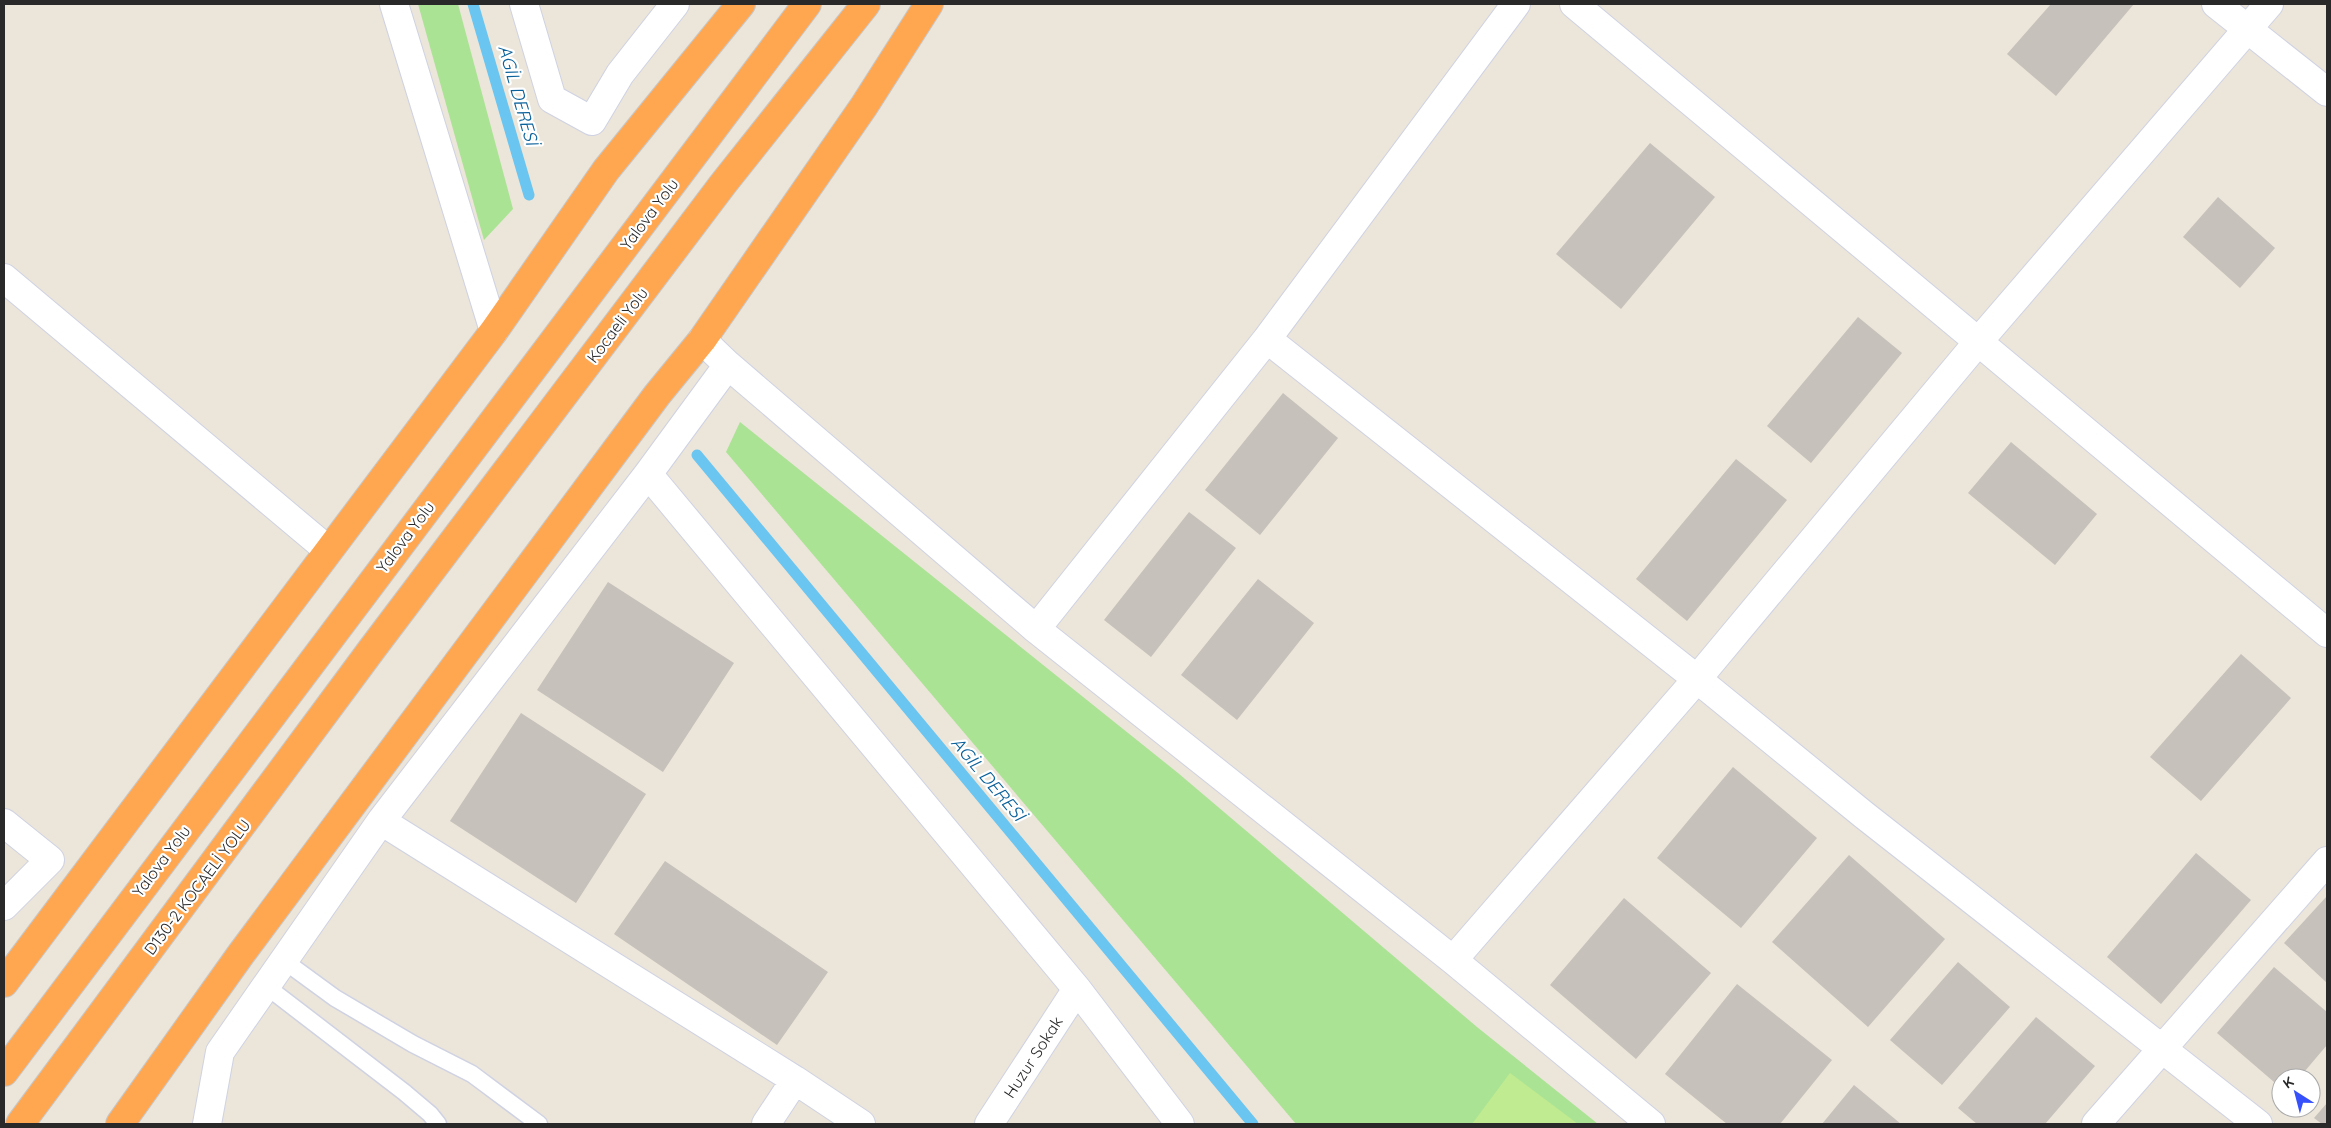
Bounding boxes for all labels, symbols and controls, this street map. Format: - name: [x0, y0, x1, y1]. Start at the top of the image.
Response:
- water label: AGİL DERESİ: [493, 42, 544, 150]
- street label: Yalova Yolu: [616, 174, 682, 254]
- street label: Kocaeli̇ Yolu: [582, 283, 652, 367]
- street label: Yalova Yolu: [372, 497, 438, 577]
- water label: AGİL DERESİ: [946, 732, 1032, 827]
- street label: D130-2 KOCAELİ YOLU: [140, 815, 254, 959]
- street label: Yalova Yolu: [128, 821, 194, 901]
- street label: Huzur Sokak: [999, 1012, 1067, 1102]
- north arrow: [2271, 1068, 2321, 1118]
- text: K: [2279, 1073, 2297, 1092]

